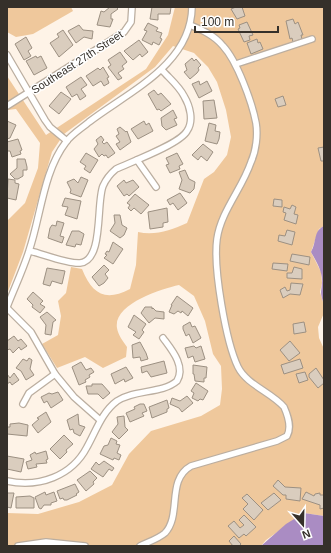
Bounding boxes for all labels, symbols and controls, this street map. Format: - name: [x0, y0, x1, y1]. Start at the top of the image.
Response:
- scale bar: [195, 8, 278, 34]
- text: 100 m: [201, 15, 234, 29]
- street label: Southeast 27th Street: [29, 28, 125, 96]
- north arrow: [283, 505, 323, 545]
- text: N: [301, 527, 312, 541]

